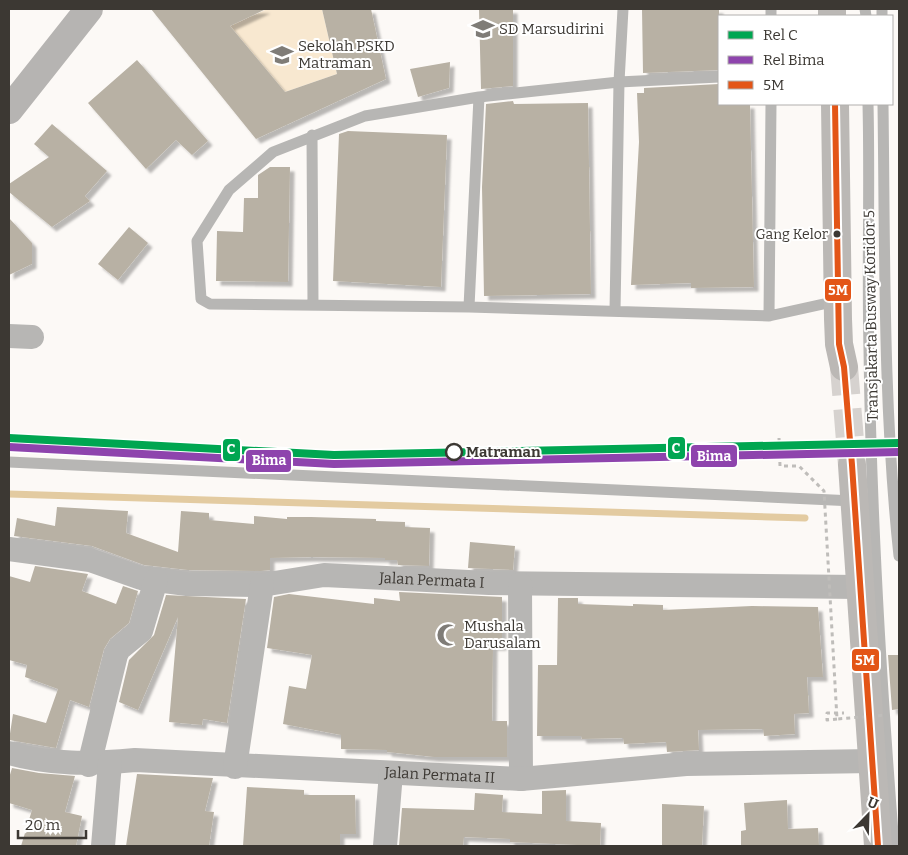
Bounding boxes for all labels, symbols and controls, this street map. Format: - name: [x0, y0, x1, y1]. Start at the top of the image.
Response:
- legend: [718, 15, 893, 105]
- school or university icon: SD Marsudirini: [470, 16, 496, 42]
- place label: SD Marsudirini: [499, 20, 605, 38]
- text: Rel C: [763, 26, 798, 44]
- place label: Sekolah PSKD Matraman: [298, 37, 395, 72]
- school or university icon: Sekolah PSKD Matraman: [269, 42, 295, 68]
- text: Rel Bima: [763, 51, 824, 69]
- text: 5M: [763, 76, 784, 94]
- street label: Transjakarta Busway Koridor 5: [860, 210, 882, 422]
- place label: Gang Kelor: [755, 226, 828, 243]
- marker: Gang Kelor: [832, 229, 842, 239]
- line badge: 5M: [824, 278, 852, 302]
- text: 5M: [828, 282, 848, 299]
- line badge: C: [667, 436, 686, 460]
- line badge: C: [222, 438, 241, 462]
- text: C: [672, 440, 681, 457]
- text: C: [227, 441, 236, 458]
- marker: Matraman: [445, 443, 463, 461]
- place label: Matraman: [466, 443, 541, 461]
- line badge: Bima: [690, 444, 738, 468]
- text: Bima: [697, 448, 731, 465]
- line badge: Bima: [245, 449, 292, 473]
- text: Bima: [252, 452, 286, 469]
- street label: Jalan Permata I: [378, 569, 485, 592]
- place label: Mushala Darusalam: [464, 617, 541, 652]
- mosque icon: Mushala Darusalam: [435, 622, 461, 648]
- line badge: 5M: [851, 648, 880, 672]
- text: 5M: [855, 652, 875, 669]
- street label: Jalan Permata II: [383, 763, 495, 787]
- north arrow: [843, 790, 893, 840]
- text: U: [865, 794, 882, 814]
- scale bar: [18, 808, 85, 840]
- text: 20 m: [25, 816, 61, 834]

